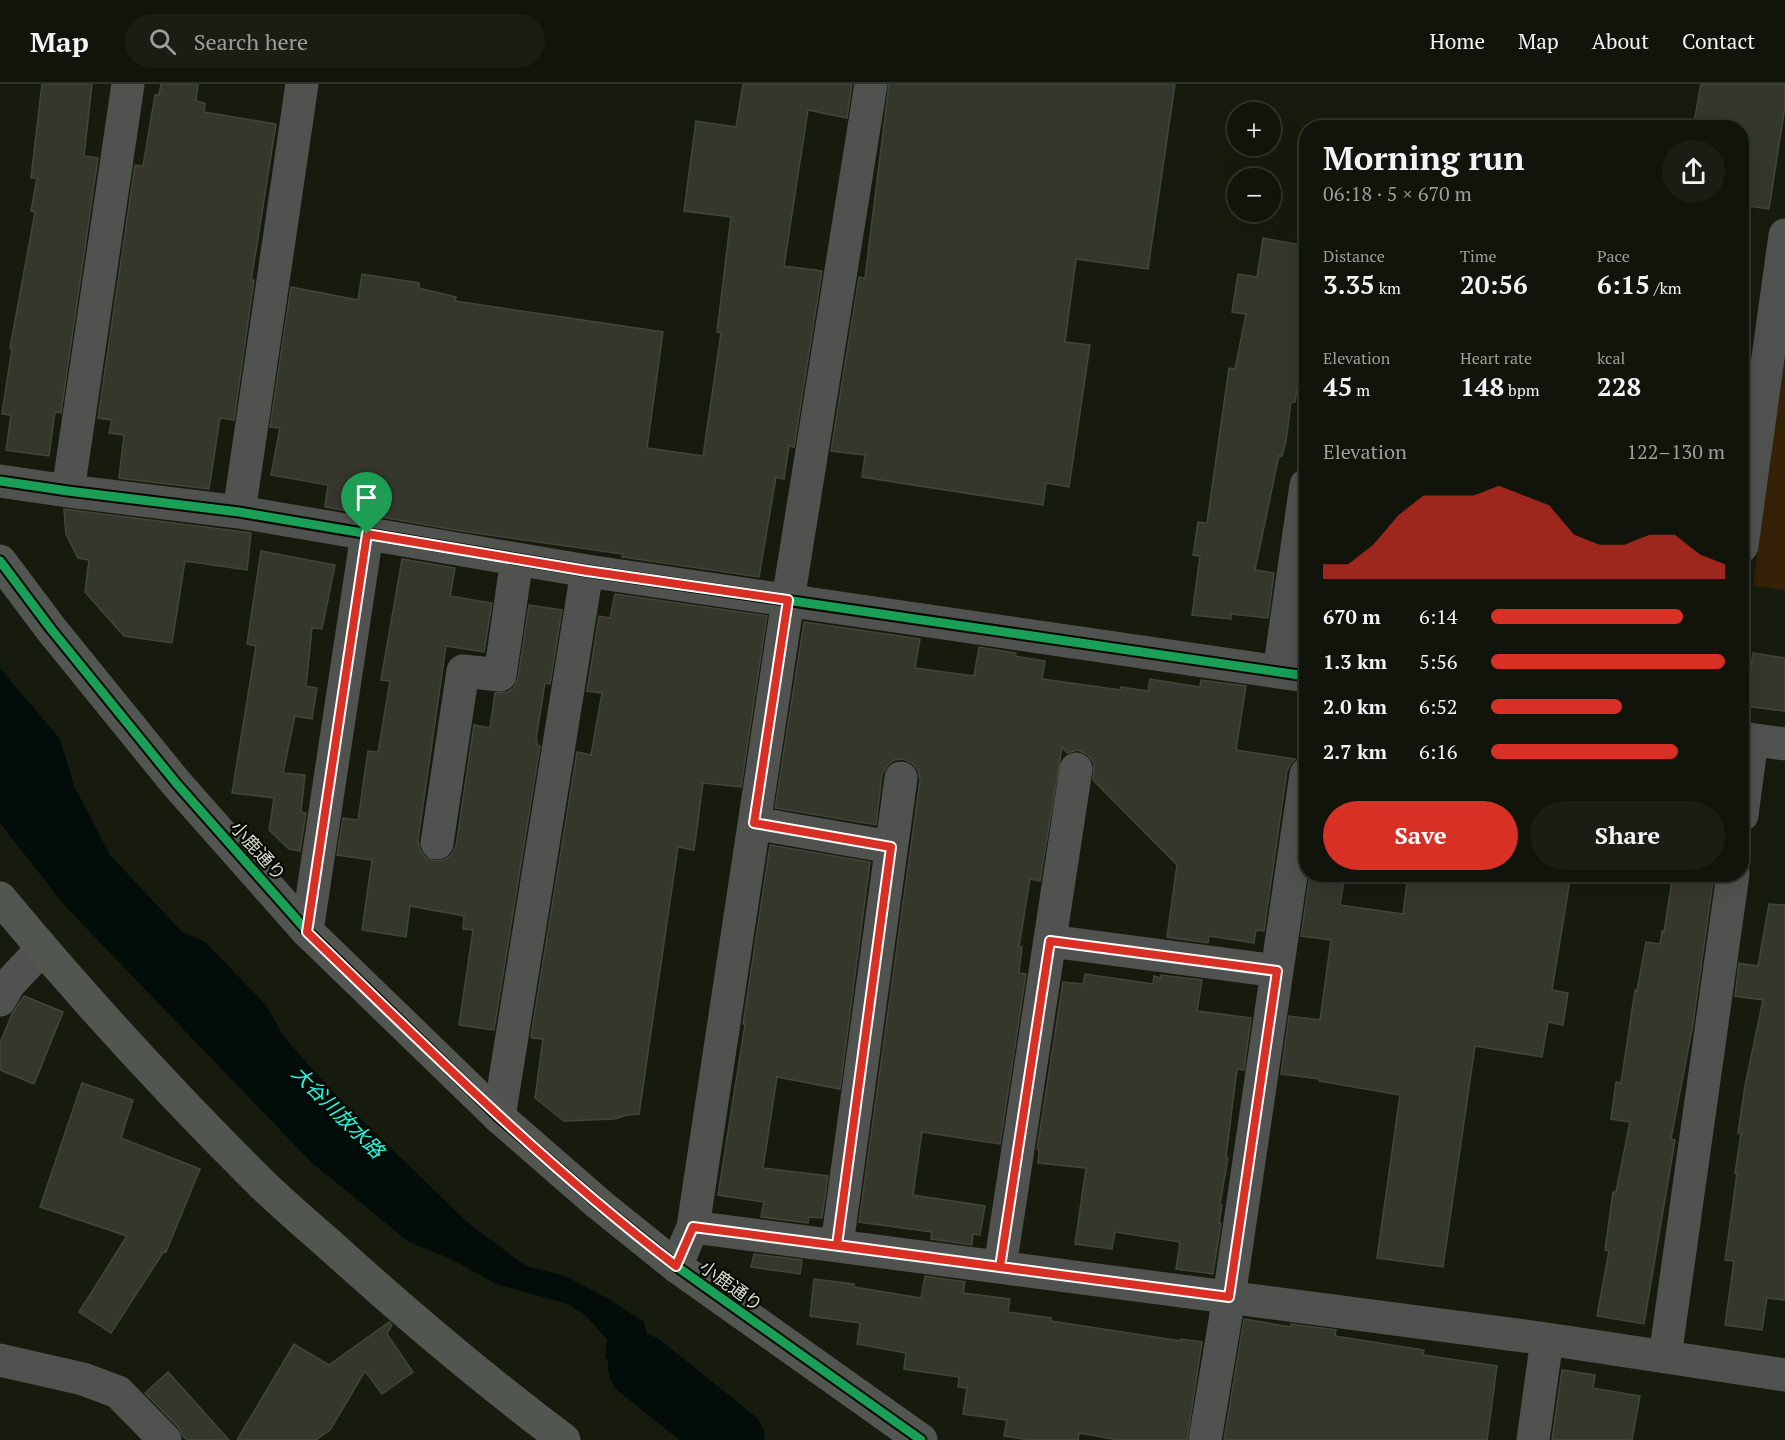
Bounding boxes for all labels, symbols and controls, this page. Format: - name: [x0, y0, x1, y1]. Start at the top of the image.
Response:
- search box: [125, 14, 545, 68]
- text: Map: [30, 23, 89, 60]
- icon: search: [146, 25, 179, 58]
- text: Search here: [194, 27, 308, 56]
- text: Home: [1429, 27, 1485, 55]
- text: Map: [1518, 27, 1559, 55]
- text: About: [1592, 27, 1649, 55]
- text: Contact: [1682, 27, 1755, 55]
- map controls: [1227, 102, 1281, 222]
- button: +: [1227, 102, 1281, 156]
- text: Morning run: [1323, 136, 1525, 179]
- button: share: [1662, 140, 1725, 203]
- button: −: [1227, 168, 1281, 222]
- text: 06:18 · 5 × 670 m: [1323, 180, 1472, 207]
- text: Distance: [1323, 245, 1385, 267]
- text: Time: [1460, 245, 1497, 267]
- text: Pace: [1597, 245, 1630, 267]
- text: 3.35: [1323, 267, 1375, 301]
- text: 20:56: [1460, 267, 1528, 301]
- text: 6:15: [1597, 267, 1650, 301]
- text: km: [1375, 277, 1401, 299]
- text: /km: [1650, 277, 1681, 299]
- text: Elevation: [1323, 347, 1390, 369]
- text: Heart rate: [1460, 347, 1532, 369]
- text: kcal: [1597, 347, 1625, 369]
- text: 45: [1323, 369, 1352, 403]
- text: 148: [1460, 369, 1504, 403]
- text: 228: [1597, 369, 1641, 403]
- text: m: [1352, 379, 1370, 401]
- text: bpm: [1504, 379, 1540, 401]
- text: Elevation: [1323, 438, 1407, 465]
- text: 122–130 m: [1626, 438, 1725, 465]
- pin: [341, 472, 392, 534]
- icon: arrive: [350, 481, 383, 514]
- text: 670 m: [1323, 603, 1381, 630]
- text: 6:14: [1419, 603, 1458, 630]
- text: 1.3 km: [1323, 648, 1387, 675]
- text: 5:56: [1419, 648, 1458, 675]
- text: 2.0 km: [1323, 693, 1387, 720]
- text: 6:52: [1419, 693, 1458, 720]
- text: 2.7 km: [1323, 738, 1387, 765]
- text: 6:16: [1419, 738, 1458, 765]
- button: Save: [1323, 801, 1518, 870]
- button: Share: [1530, 801, 1725, 870]
- street label: 小鹿通り: [226, 816, 292, 885]
- water label: 大谷川放水路: [286, 1060, 392, 1165]
- street label: 小鹿通り: [695, 1254, 768, 1316]

